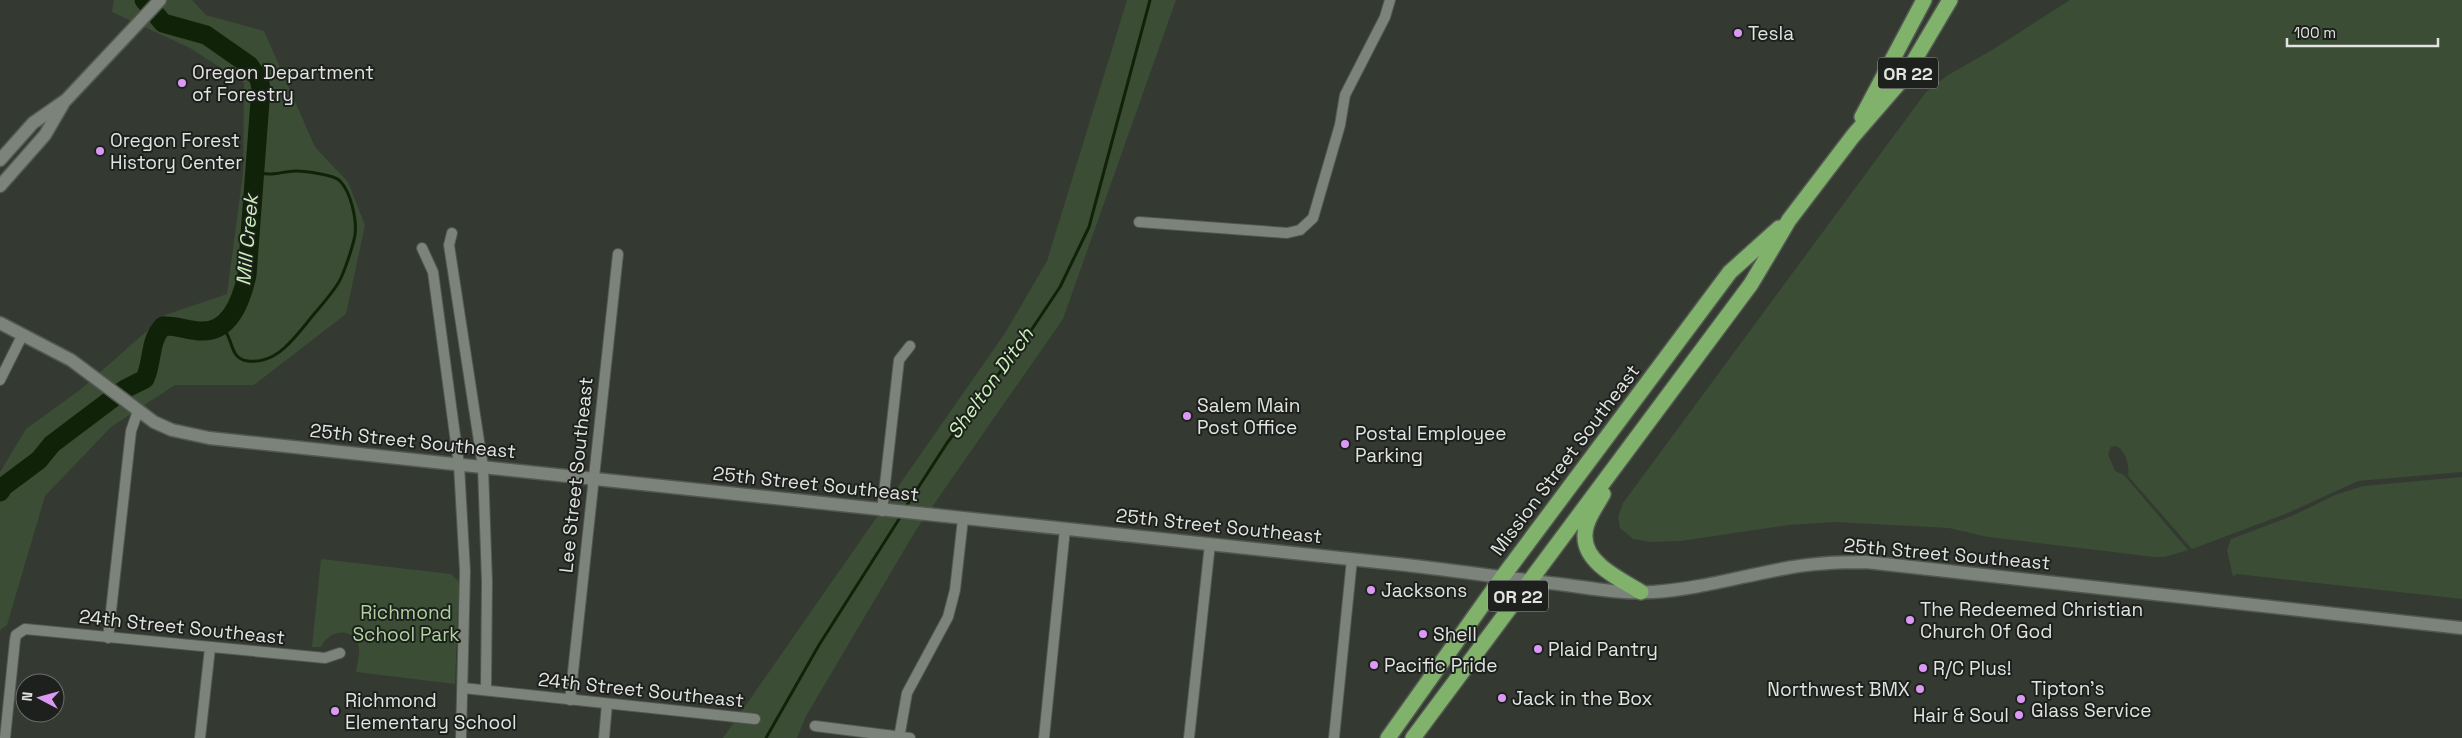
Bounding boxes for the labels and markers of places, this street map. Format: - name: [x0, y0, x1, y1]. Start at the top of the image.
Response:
- place label: Tesla: [1748, 21, 1794, 46]
- marker: Tesla: [1732, 27, 1744, 39]
- place label: Oregon Department of Forestry: [192, 60, 374, 107]
- marker: Oregon Department of Forestry: [176, 77, 188, 89]
- place label: Oregon Forest History Center: [110, 128, 242, 175]
- marker: Oregon Forest History Center: [94, 145, 106, 157]
- place label: Salem Main Post Office: [1197, 393, 1300, 440]
- marker: Salem Main Post Office: [1181, 410, 1193, 422]
- place label: Postal Employee Parking: [1355, 421, 1507, 468]
- marker: Postal Employee Parking: [1339, 438, 1351, 450]
- place label: Jacksons: [1381, 578, 1467, 603]
- marker: Jacksons: [1365, 584, 1377, 596]
- place label: The Redeemed Christian Church Of God: [1920, 597, 2143, 644]
- marker: The Redeemed Christian Church Of God: [1904, 614, 1916, 626]
- place label: Shell: [1433, 622, 1477, 647]
- marker: Shell: [1417, 628, 1429, 640]
- place label: Plaid Pantry: [1548, 637, 1658, 662]
- marker: Plaid Pantry: [1532, 643, 1544, 655]
- place label: Pacific Pride: [1384, 653, 1497, 678]
- place label: R/C Plus!: [1933, 656, 2012, 681]
- marker: Pacific Pride: [1368, 659, 1380, 671]
- marker: R/C Plus!: [1917, 662, 1929, 674]
- place label: Tipton's Glass Service: [2031, 676, 2152, 723]
- place label: Northwest BMX: [1767, 677, 1910, 702]
- marker: Northwest BMX: [1914, 683, 1926, 695]
- place label: Jack in the Box: [1512, 686, 1653, 711]
- place label: Richmond Elementary School: [345, 688, 517, 735]
- marker: Jack in the Box: [1496, 692, 1508, 704]
- marker: Tipton's Glass Service: [2015, 693, 2027, 705]
- place label: Hair & Soul: [1913, 703, 2009, 728]
- marker: Richmond Elementary School: [329, 705, 341, 717]
- marker: Hair & Soul: [2013, 709, 2025, 721]

